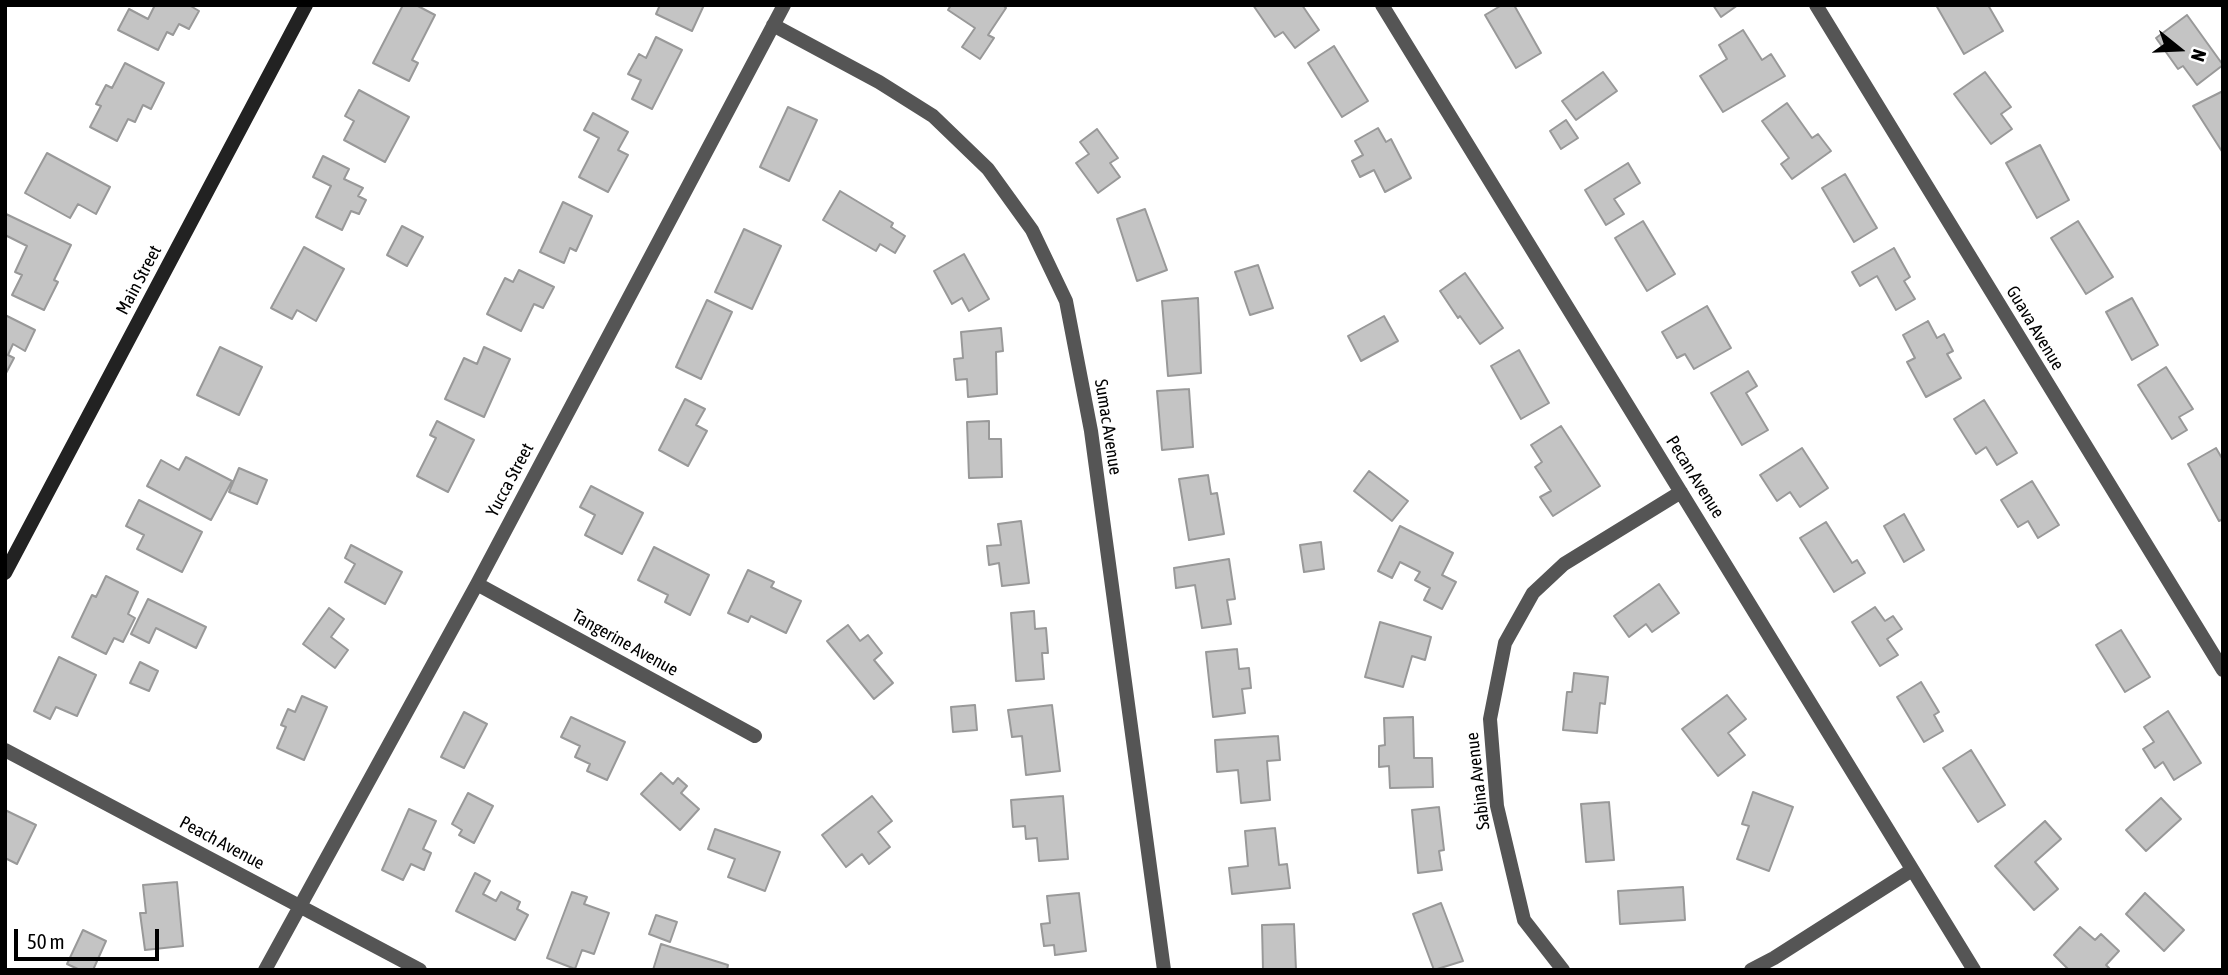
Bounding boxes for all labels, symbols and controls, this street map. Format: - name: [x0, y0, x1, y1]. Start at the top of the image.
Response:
- north arrow: [2144, 14, 2214, 84]
- text: N: [2187, 47, 2211, 64]
- street label: Main Street: [112, 242, 166, 318]
- street label: Guava Avenue: [2001, 282, 2069, 374]
- street label: Sumac Avenue: [1090, 378, 1126, 476]
- street label: Pecan Avenue: [1661, 432, 1729, 522]
- street label: Yucca Street: [482, 439, 538, 521]
- street label: Tangerine Avenue: [568, 605, 682, 681]
- street label: Sabina Avenue: [1461, 731, 1495, 831]
- street label: Peach Avenue: [176, 812, 268, 874]
- scale bar: [18, 916, 163, 960]
- text: 50 m: [27, 929, 65, 953]

